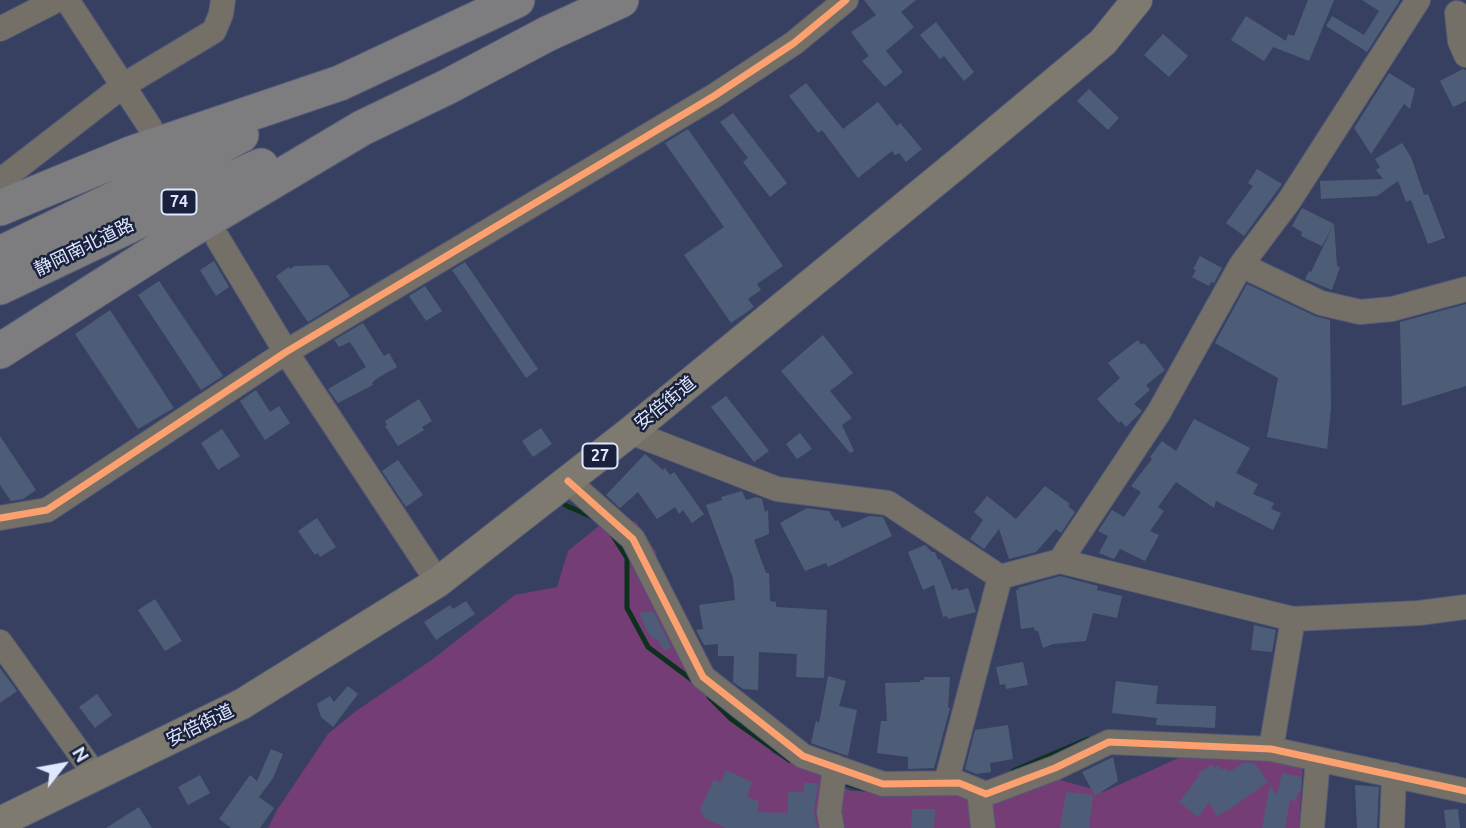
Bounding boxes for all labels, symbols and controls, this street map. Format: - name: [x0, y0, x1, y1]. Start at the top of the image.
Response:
- road number: 74: [162, 190, 196, 214]
- street label: 静岡南北道路: [31, 214, 137, 280]
- street label: 安倍街道: [630, 372, 700, 434]
- road number: 27: [582, 444, 618, 468]
- street label: 安倍街道: [163, 700, 237, 750]
- north arrow: [28, 730, 98, 800]
- text: N: [68, 742, 94, 766]

